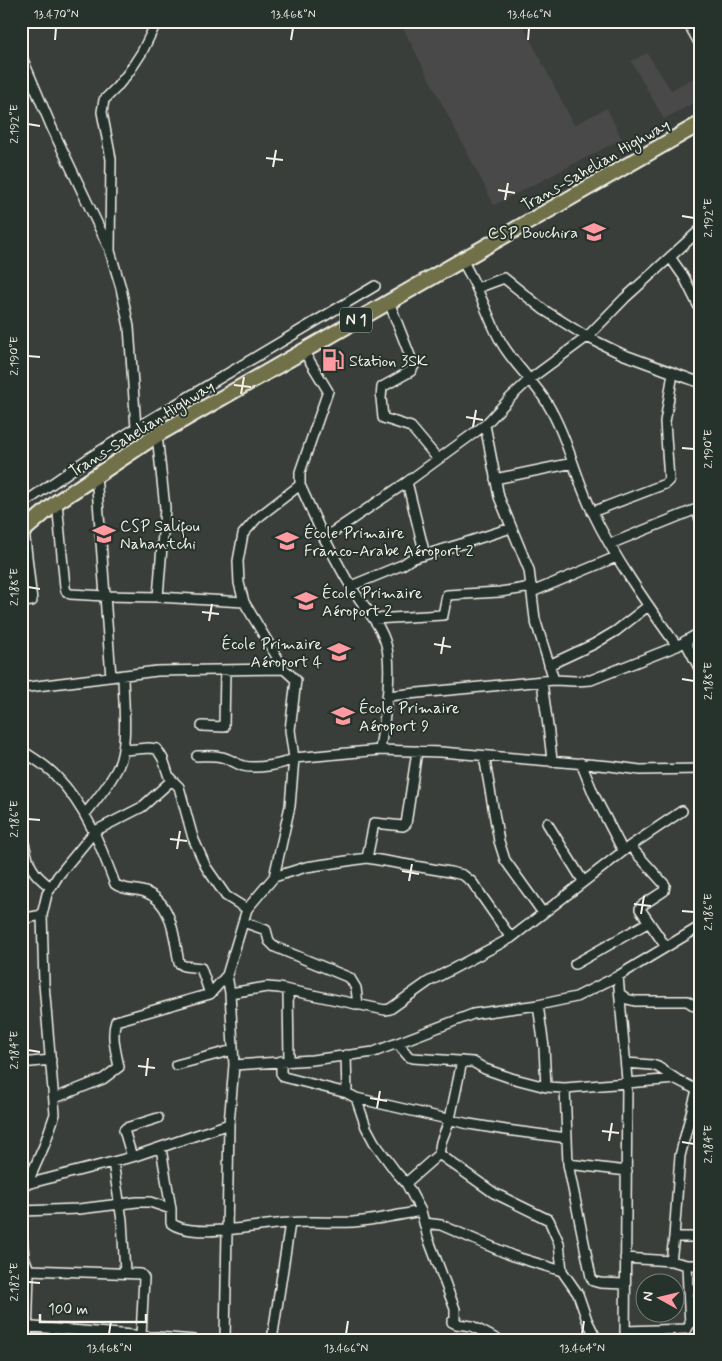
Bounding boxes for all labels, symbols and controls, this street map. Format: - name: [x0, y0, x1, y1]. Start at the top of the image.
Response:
- text: 13.470°N: [33, 7, 79, 23]
- text: 13.468°N: [270, 7, 316, 23]
- text: 13.466°N: [507, 7, 551, 23]
- text: 2.192°E: [7, 104, 23, 144]
- street label: Trans-Sahelian Highway: [518, 114, 674, 217]
- text: 2.192°E: [701, 198, 717, 238]
- school or university icon: CSP Bouchira: [581, 219, 607, 245]
- place label: CSP Bouchira: [488, 223, 578, 244]
- road number: N 1: [340, 308, 372, 332]
- text: 2.190°E: [7, 336, 23, 376]
- fuel station icon: Station 3SK: [320, 347, 346, 373]
- place label: Station 3SK: [349, 351, 428, 372]
- street label: Trans-Sahelian Highway: [65, 376, 219, 484]
- text: 2.190°E: [701, 429, 717, 469]
- place label: CSP Salifou Nahantchi: [120, 516, 200, 555]
- school or university icon: CSP Salifou Nahantchi: [91, 521, 117, 547]
- place label: École Primaire Franco-Arabe Aéroport 2: [304, 523, 474, 562]
- school or university icon: École Primaire Franco-Arabe Aéroport 2: [274, 528, 300, 554]
- text: 2.188°E: [7, 568, 23, 606]
- place label: École Primaire Aéroport 2: [322, 583, 423, 622]
- school or university icon: École Primaire Aéroport 2: [293, 588, 319, 614]
- place label: École Primaire Aéroport 4: [221, 634, 322, 673]
- school or university icon: École Primaire Aéroport 4: [326, 639, 352, 665]
- text: 2.188°E: [701, 662, 717, 700]
- place label: École Primaire Aéroport 9: [359, 698, 460, 737]
- school or university icon: École Primaire Aéroport 9: [330, 703, 356, 729]
- text: 2.186°E: [7, 800, 23, 838]
- text: 2.186°E: [701, 893, 717, 931]
- text: 2.184°E: [7, 1031, 23, 1069]
- text: 2.184°E: [701, 1125, 717, 1163]
- text: 2.182°E: [7, 1263, 23, 1301]
- north arrow: [634, 1274, 684, 1324]
- text: N: [639, 1290, 658, 1302]
- scale bar: [40, 1291, 146, 1323]
- text: 100 m: [48, 1300, 88, 1320]
- text: 13.468°N: [86, 1341, 132, 1357]
- text: 13.466°N: [324, 1341, 368, 1357]
- text: 13.464°N: [559, 1341, 605, 1357]

